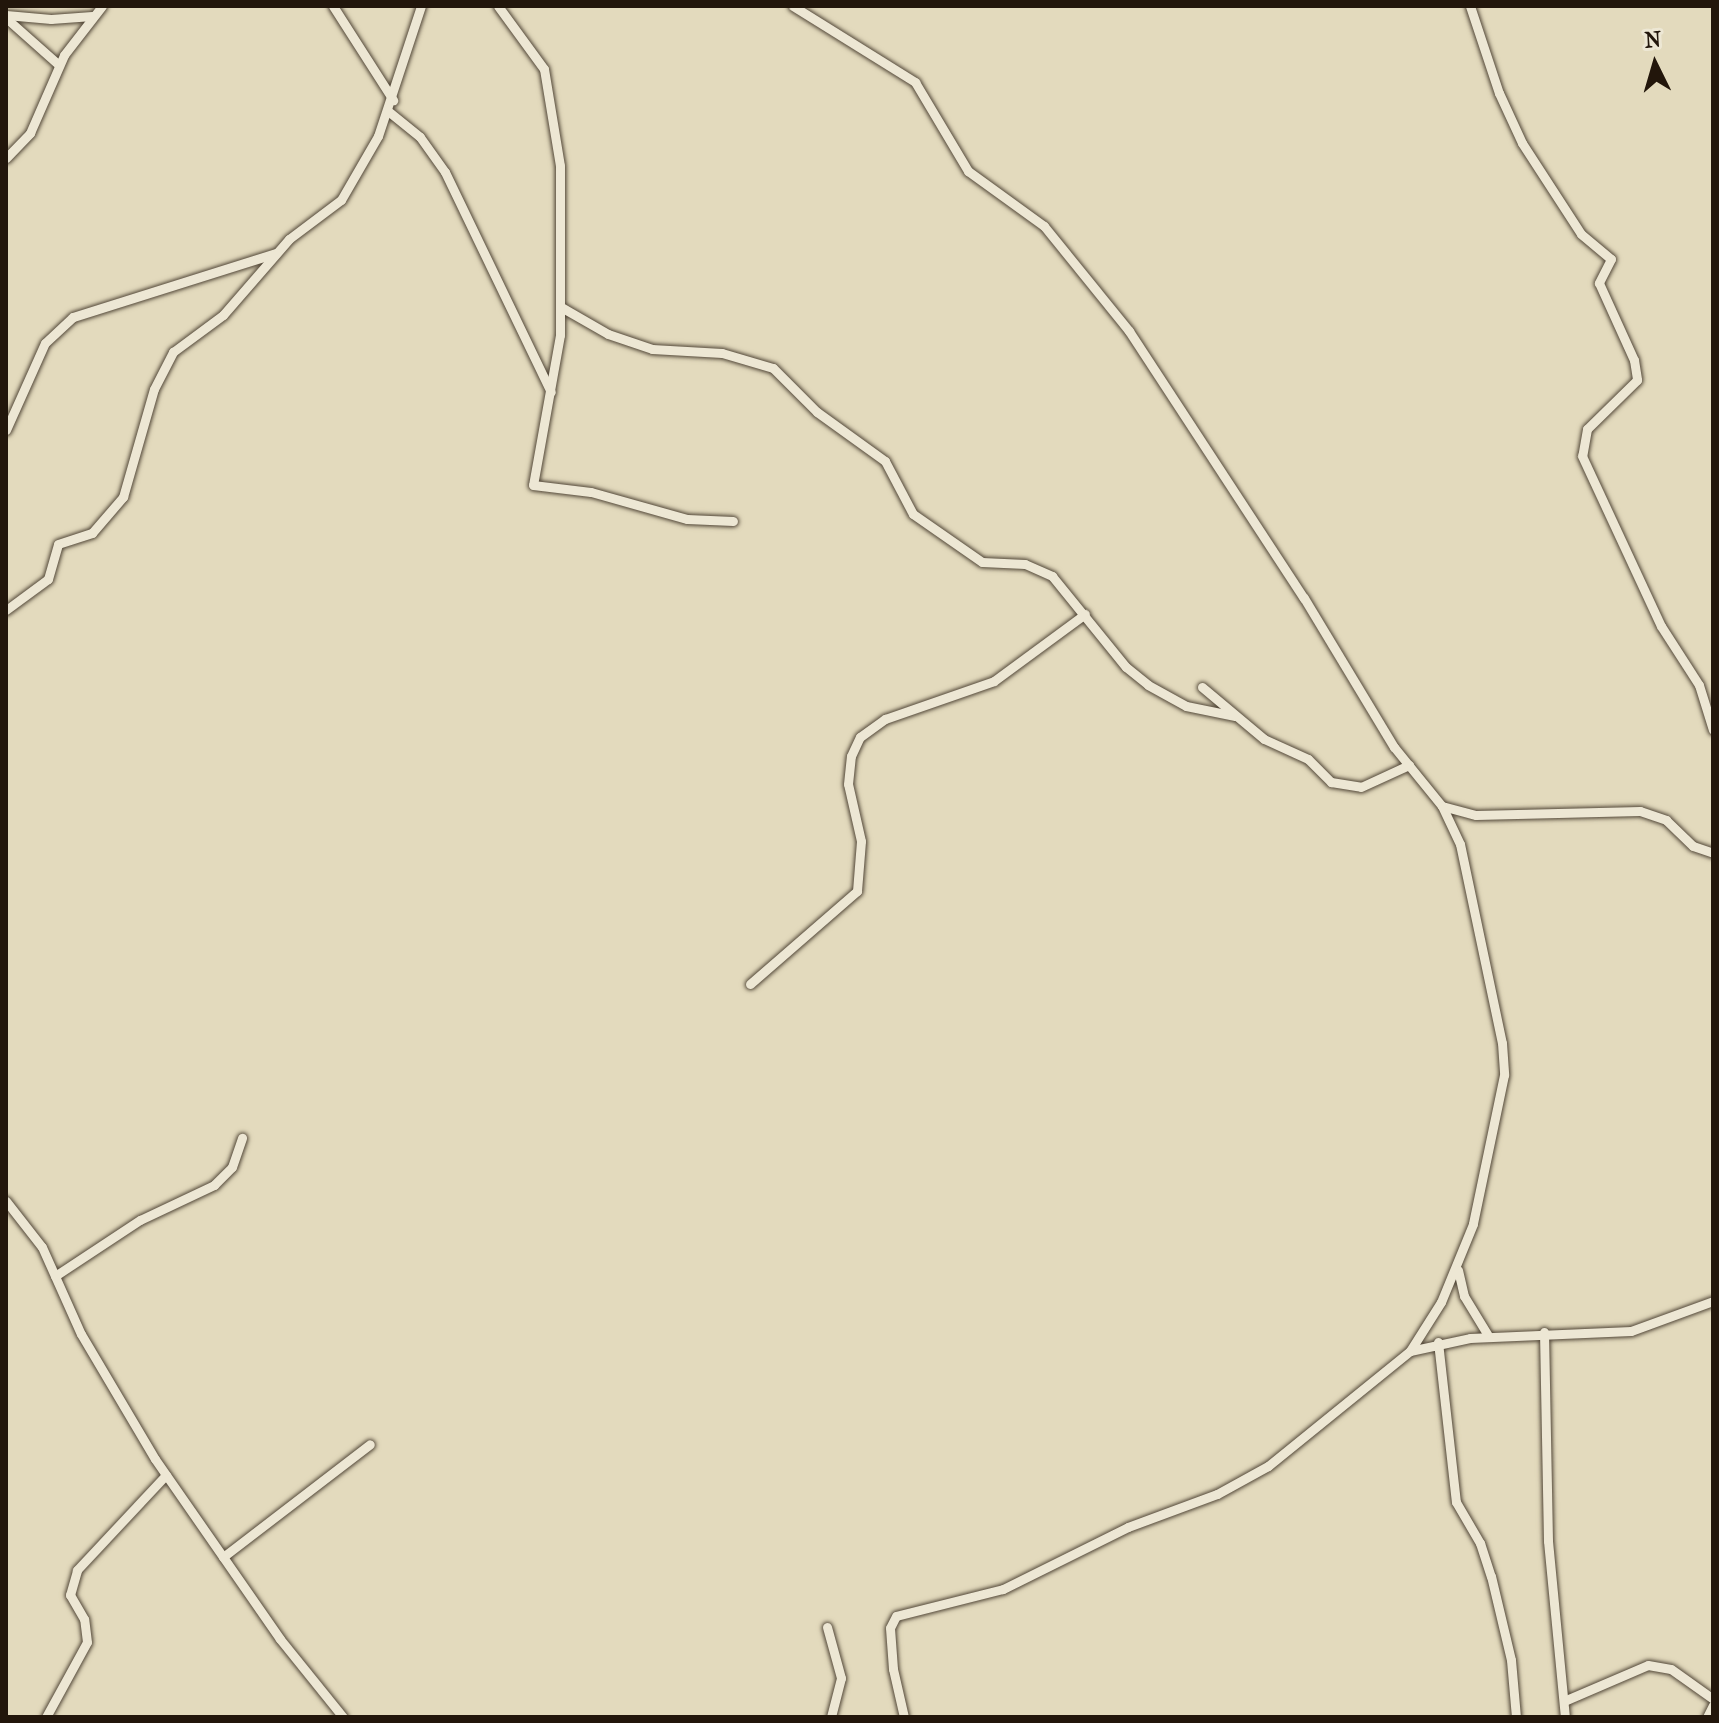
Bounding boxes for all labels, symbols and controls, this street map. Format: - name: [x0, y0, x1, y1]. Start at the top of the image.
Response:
- north arrow: [1615, 24, 1695, 104]
- text: N: [1643, 26, 1662, 54]

